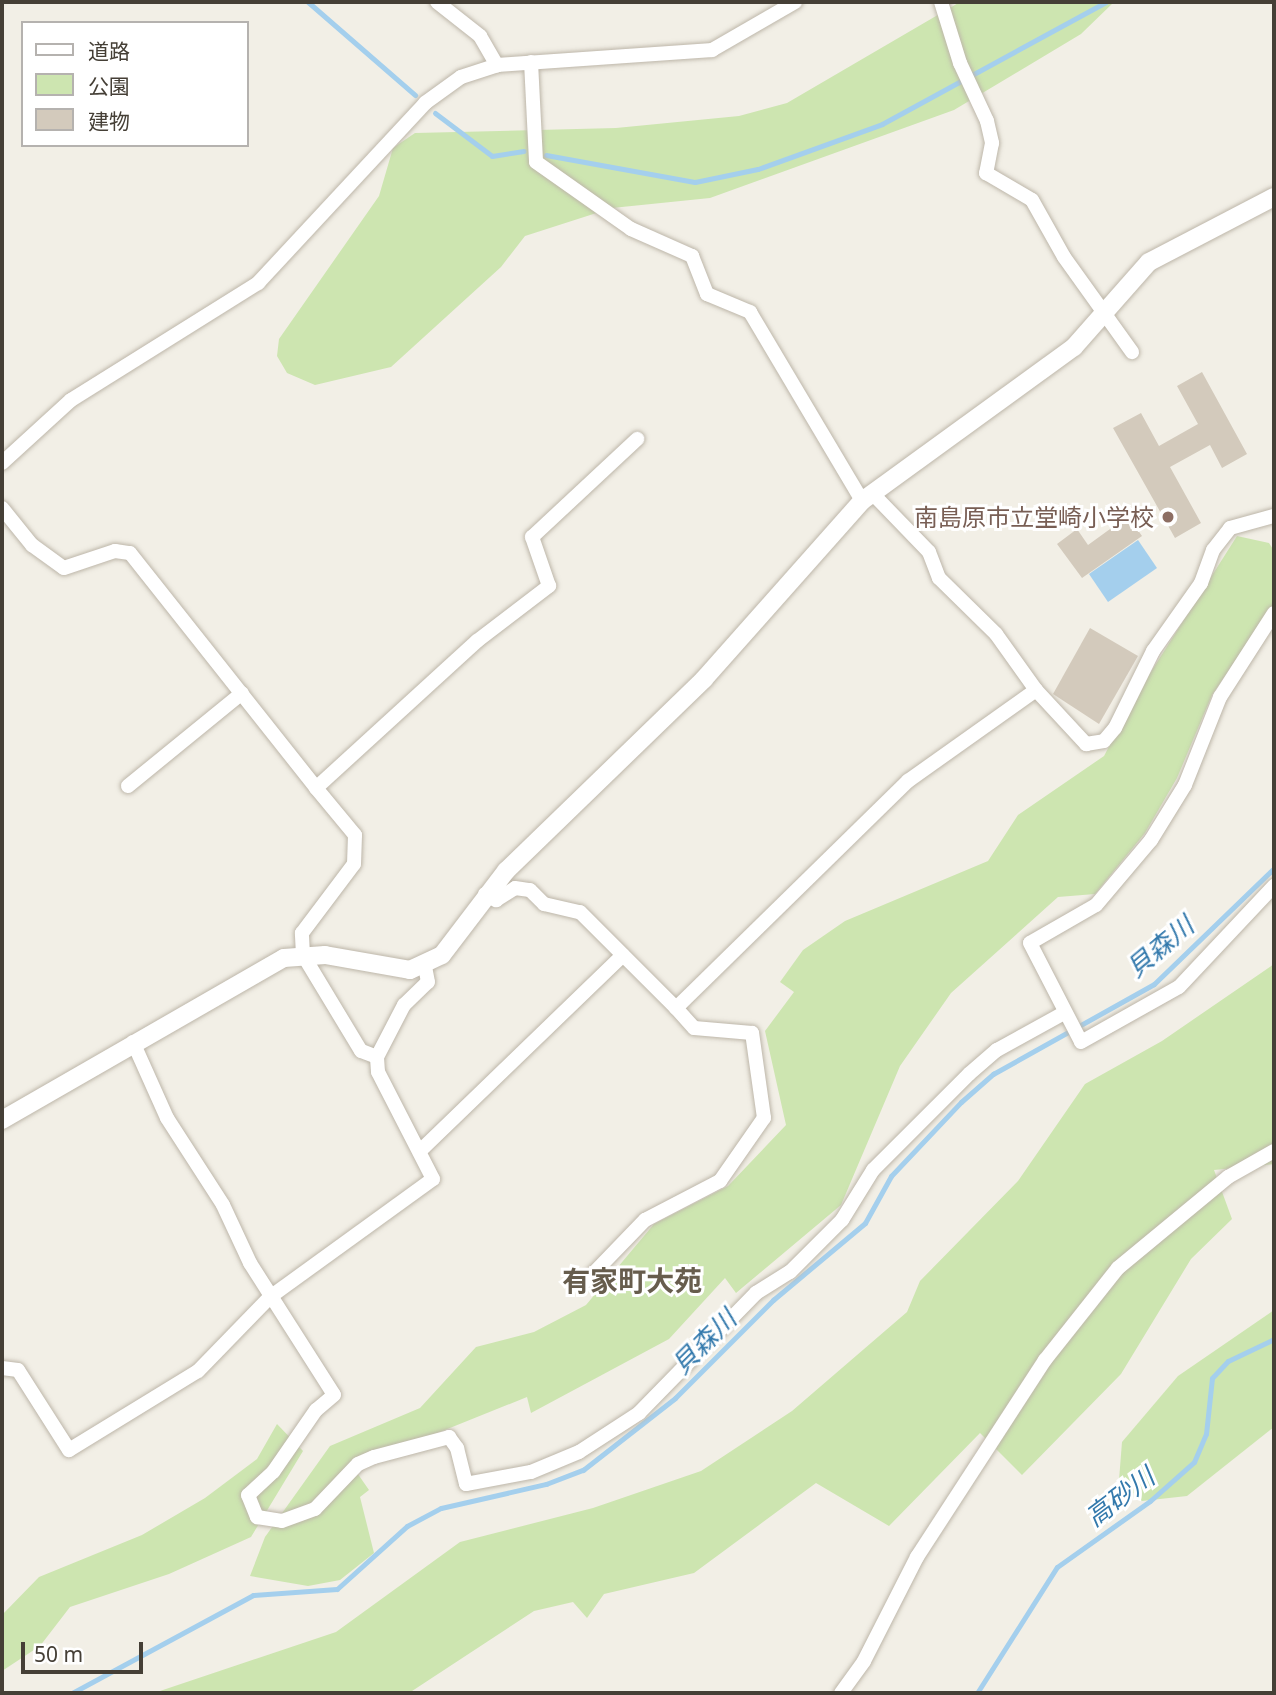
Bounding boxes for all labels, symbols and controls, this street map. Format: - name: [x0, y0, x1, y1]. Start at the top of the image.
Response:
- legend: [21, 21, 248, 147]
- text: 道路: [88, 37, 130, 65]
- text: 公園: [88, 72, 130, 100]
- text: 建物: [88, 107, 130, 135]
- place label: 南島原市立堂崎小学校: [914, 503, 1154, 531]
- marker: 南島原市立堂崎小学校: [1160, 509, 1176, 525]
- water label: 貝森川: [1120, 910, 1200, 984]
- district label: 有家町大苑: [562, 1263, 702, 1297]
- water label: 貝森川: [665, 1303, 743, 1381]
- water label: 高砂川: [1079, 1461, 1161, 1533]
- scale bar: [24, 1628, 147, 1672]
- text: 50 m: [34, 1640, 83, 1668]

